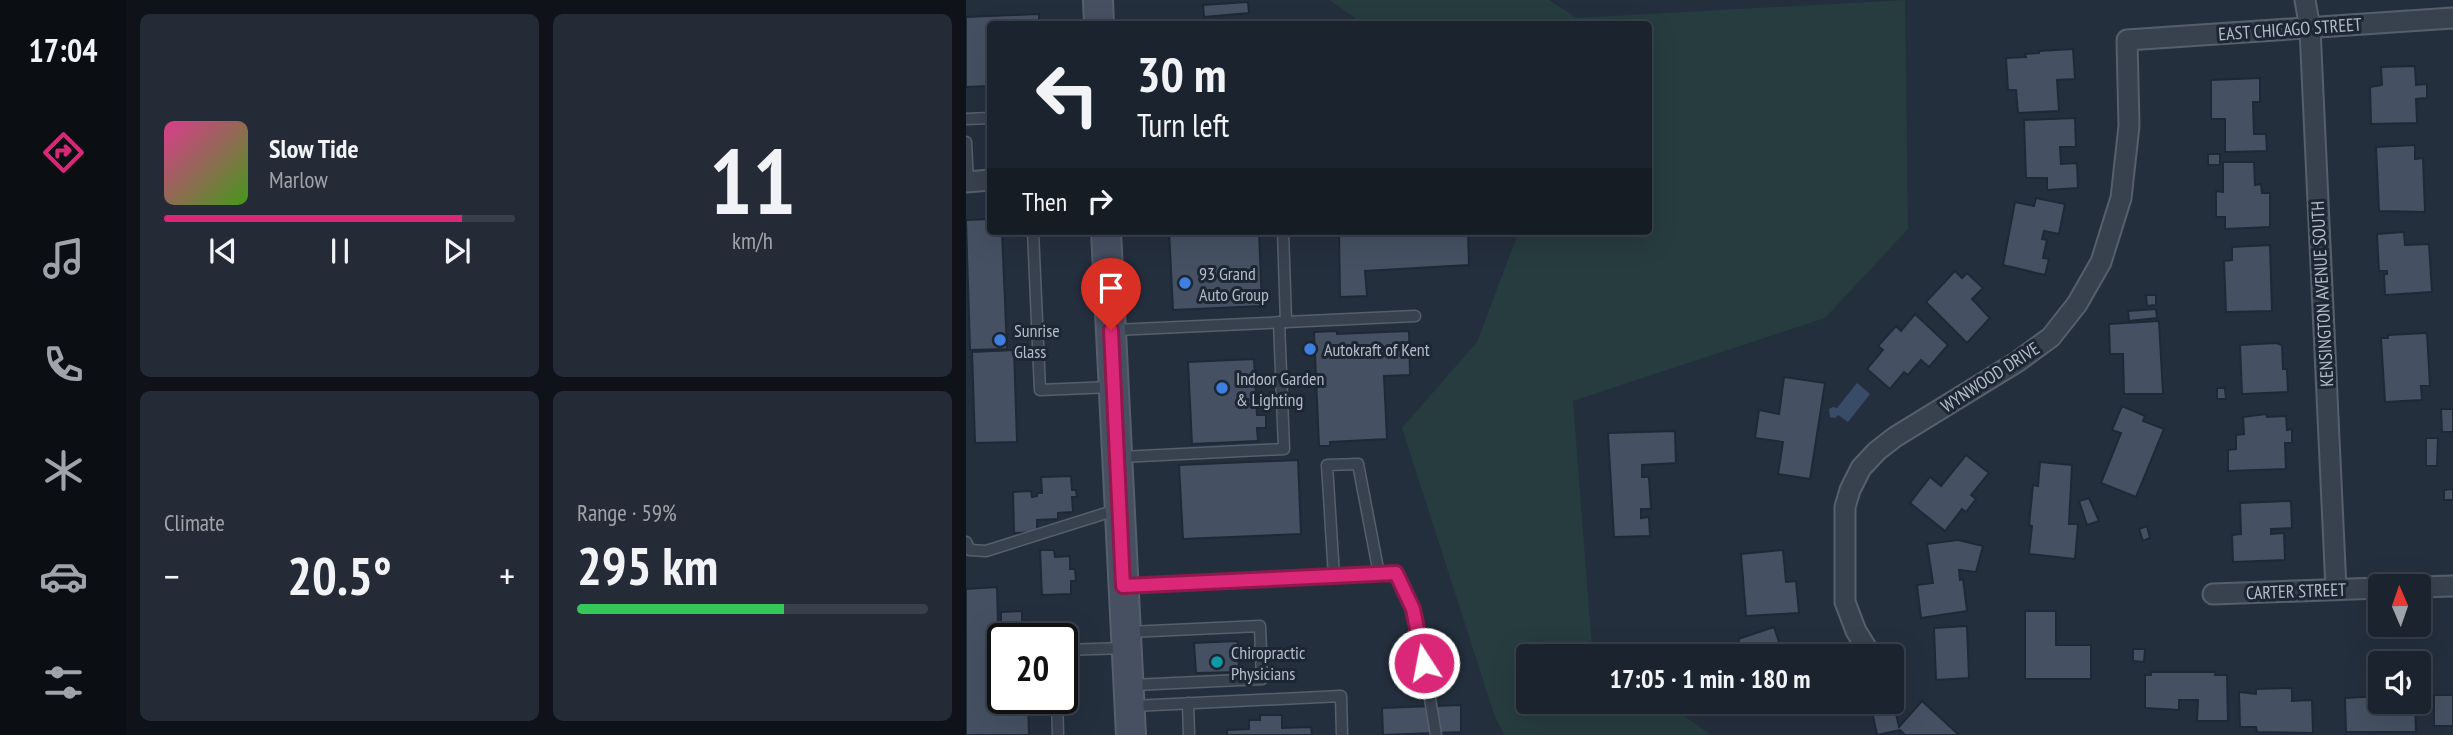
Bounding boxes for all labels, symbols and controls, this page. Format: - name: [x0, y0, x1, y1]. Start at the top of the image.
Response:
- street label: EAST CHICAGO STREET: [2218, 13, 2362, 45]
- text: 17:04: [28, 29, 98, 71]
- text: 30 m: [1137, 42, 1226, 106]
- icon: left: [1022, 49, 1113, 140]
- text: Turn left: [1137, 104, 1229, 146]
- text: 11: [709, 121, 796, 239]
- icon: directions: [39, 128, 88, 177]
- text: Slow Tide: [269, 132, 359, 165]
- text: Marlow: [269, 165, 328, 194]
- icon: right: [1081, 182, 1119, 220]
- text: Then: [1022, 185, 1067, 218]
- street label: KENSINGTON AVENUE SOUTH: [2306, 200, 2338, 388]
- text: km/h: [732, 226, 773, 255]
- icon: previous: [204, 232, 242, 270]
- icon: pause: [321, 232, 359, 270]
- icon: next: [438, 232, 476, 270]
- icon: music: [39, 234, 88, 283]
- pin: [1081, 258, 1141, 330]
- place label: 93 Grand Auto Group: [1199, 262, 1269, 306]
- icon: arrive: [1092, 269, 1130, 307]
- marker: 93 Grand Auto Group: [1177, 275, 1193, 291]
- place label: Sunrise Glass: [1014, 319, 1060, 363]
- marker: Sunrise Glass: [992, 332, 1008, 348]
- street label: WYNWOOD DRIVE: [1936, 337, 2044, 417]
- place label: Autokraft of Kent: [1324, 338, 1430, 361]
- icon: phone: [39, 340, 88, 389]
- marker: Autokraft of Kent: [1302, 341, 1318, 357]
- place label: Indoor Garden & Lighting: [1236, 367, 1324, 411]
- marker: Indoor Garden & Lighting: [1214, 380, 1230, 396]
- icon: climate: [39, 446, 88, 495]
- text: Range · 59%: [577, 498, 677, 527]
- text: Climate: [164, 508, 225, 537]
- text: 295 km: [577, 532, 718, 599]
- text: 20.5°: [287, 542, 392, 609]
- text: −: [164, 551, 180, 600]
- text: +: [499, 551, 515, 600]
- icon: car: [39, 552, 88, 601]
- north arrow: [2368, 574, 2431, 637]
- map controls: [2368, 574, 2431, 714]
- street label: CARTER STREET: [2246, 578, 2346, 604]
- speed limit sign: 20: [987, 623, 1078, 714]
- position arrow: [1387, 626, 1461, 700]
- place label: Chiropractic Physicians: [1231, 641, 1306, 685]
- button: sound: [2368, 651, 2431, 714]
- marker: Chiropractic Physicians: [1209, 654, 1225, 670]
- icon: filters: [39, 658, 88, 707]
- text: 17:05 · 1 min · 180 m: [1610, 662, 1810, 695]

